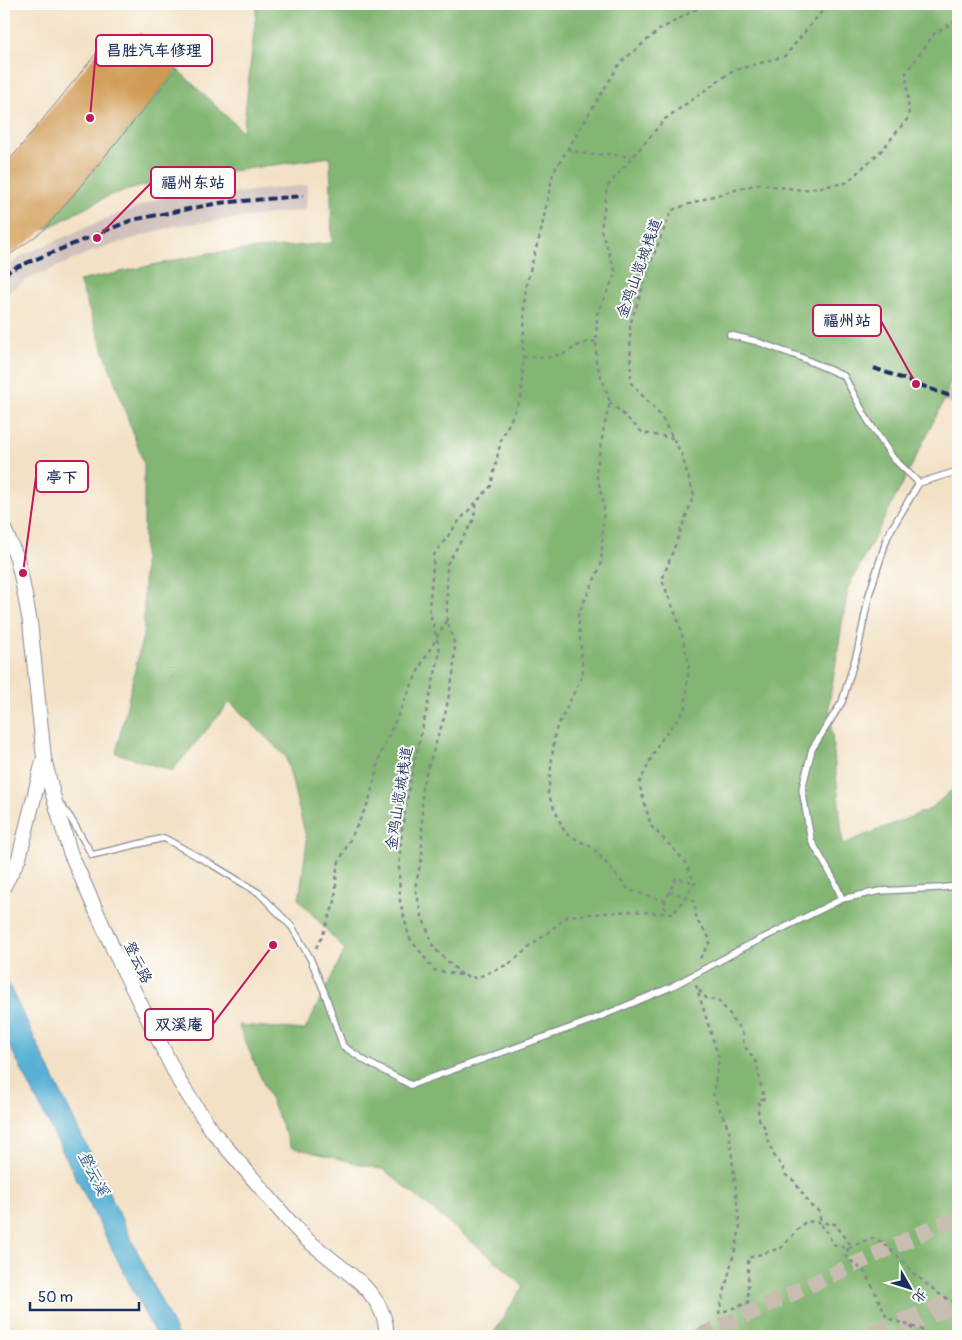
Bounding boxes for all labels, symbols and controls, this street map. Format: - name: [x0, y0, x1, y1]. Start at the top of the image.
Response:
- callout: 昌胜汽车修理: [96, 35, 212, 66]
- text: 昌胜汽车修理: [106, 41, 202, 61]
- callout: 福州东站: [151, 167, 235, 198]
- text: 福州东站: [161, 173, 225, 193]
- street label: 金鸡山览城栈道: [613, 216, 666, 321]
- callout: 福州站: [813, 305, 881, 336]
- text: 福州站: [823, 311, 871, 331]
- callout: 亭下: [36, 461, 88, 492]
- text: 亭下: [46, 468, 78, 488]
- street label: 金鸡山览城栈道: [382, 745, 417, 851]
- street label: 登云路: [119, 938, 156, 987]
- callout: 双溪庵: [145, 1009, 213, 1040]
- text: 双溪庵: [155, 1015, 203, 1035]
- water label: 登云溪: [73, 1148, 113, 1200]
- north arrow: [884, 1262, 934, 1312]
- scale bar: [30, 1280, 139, 1312]
- text: 北: [909, 1285, 931, 1307]
- text: 50 m: [38, 1288, 73, 1307]

